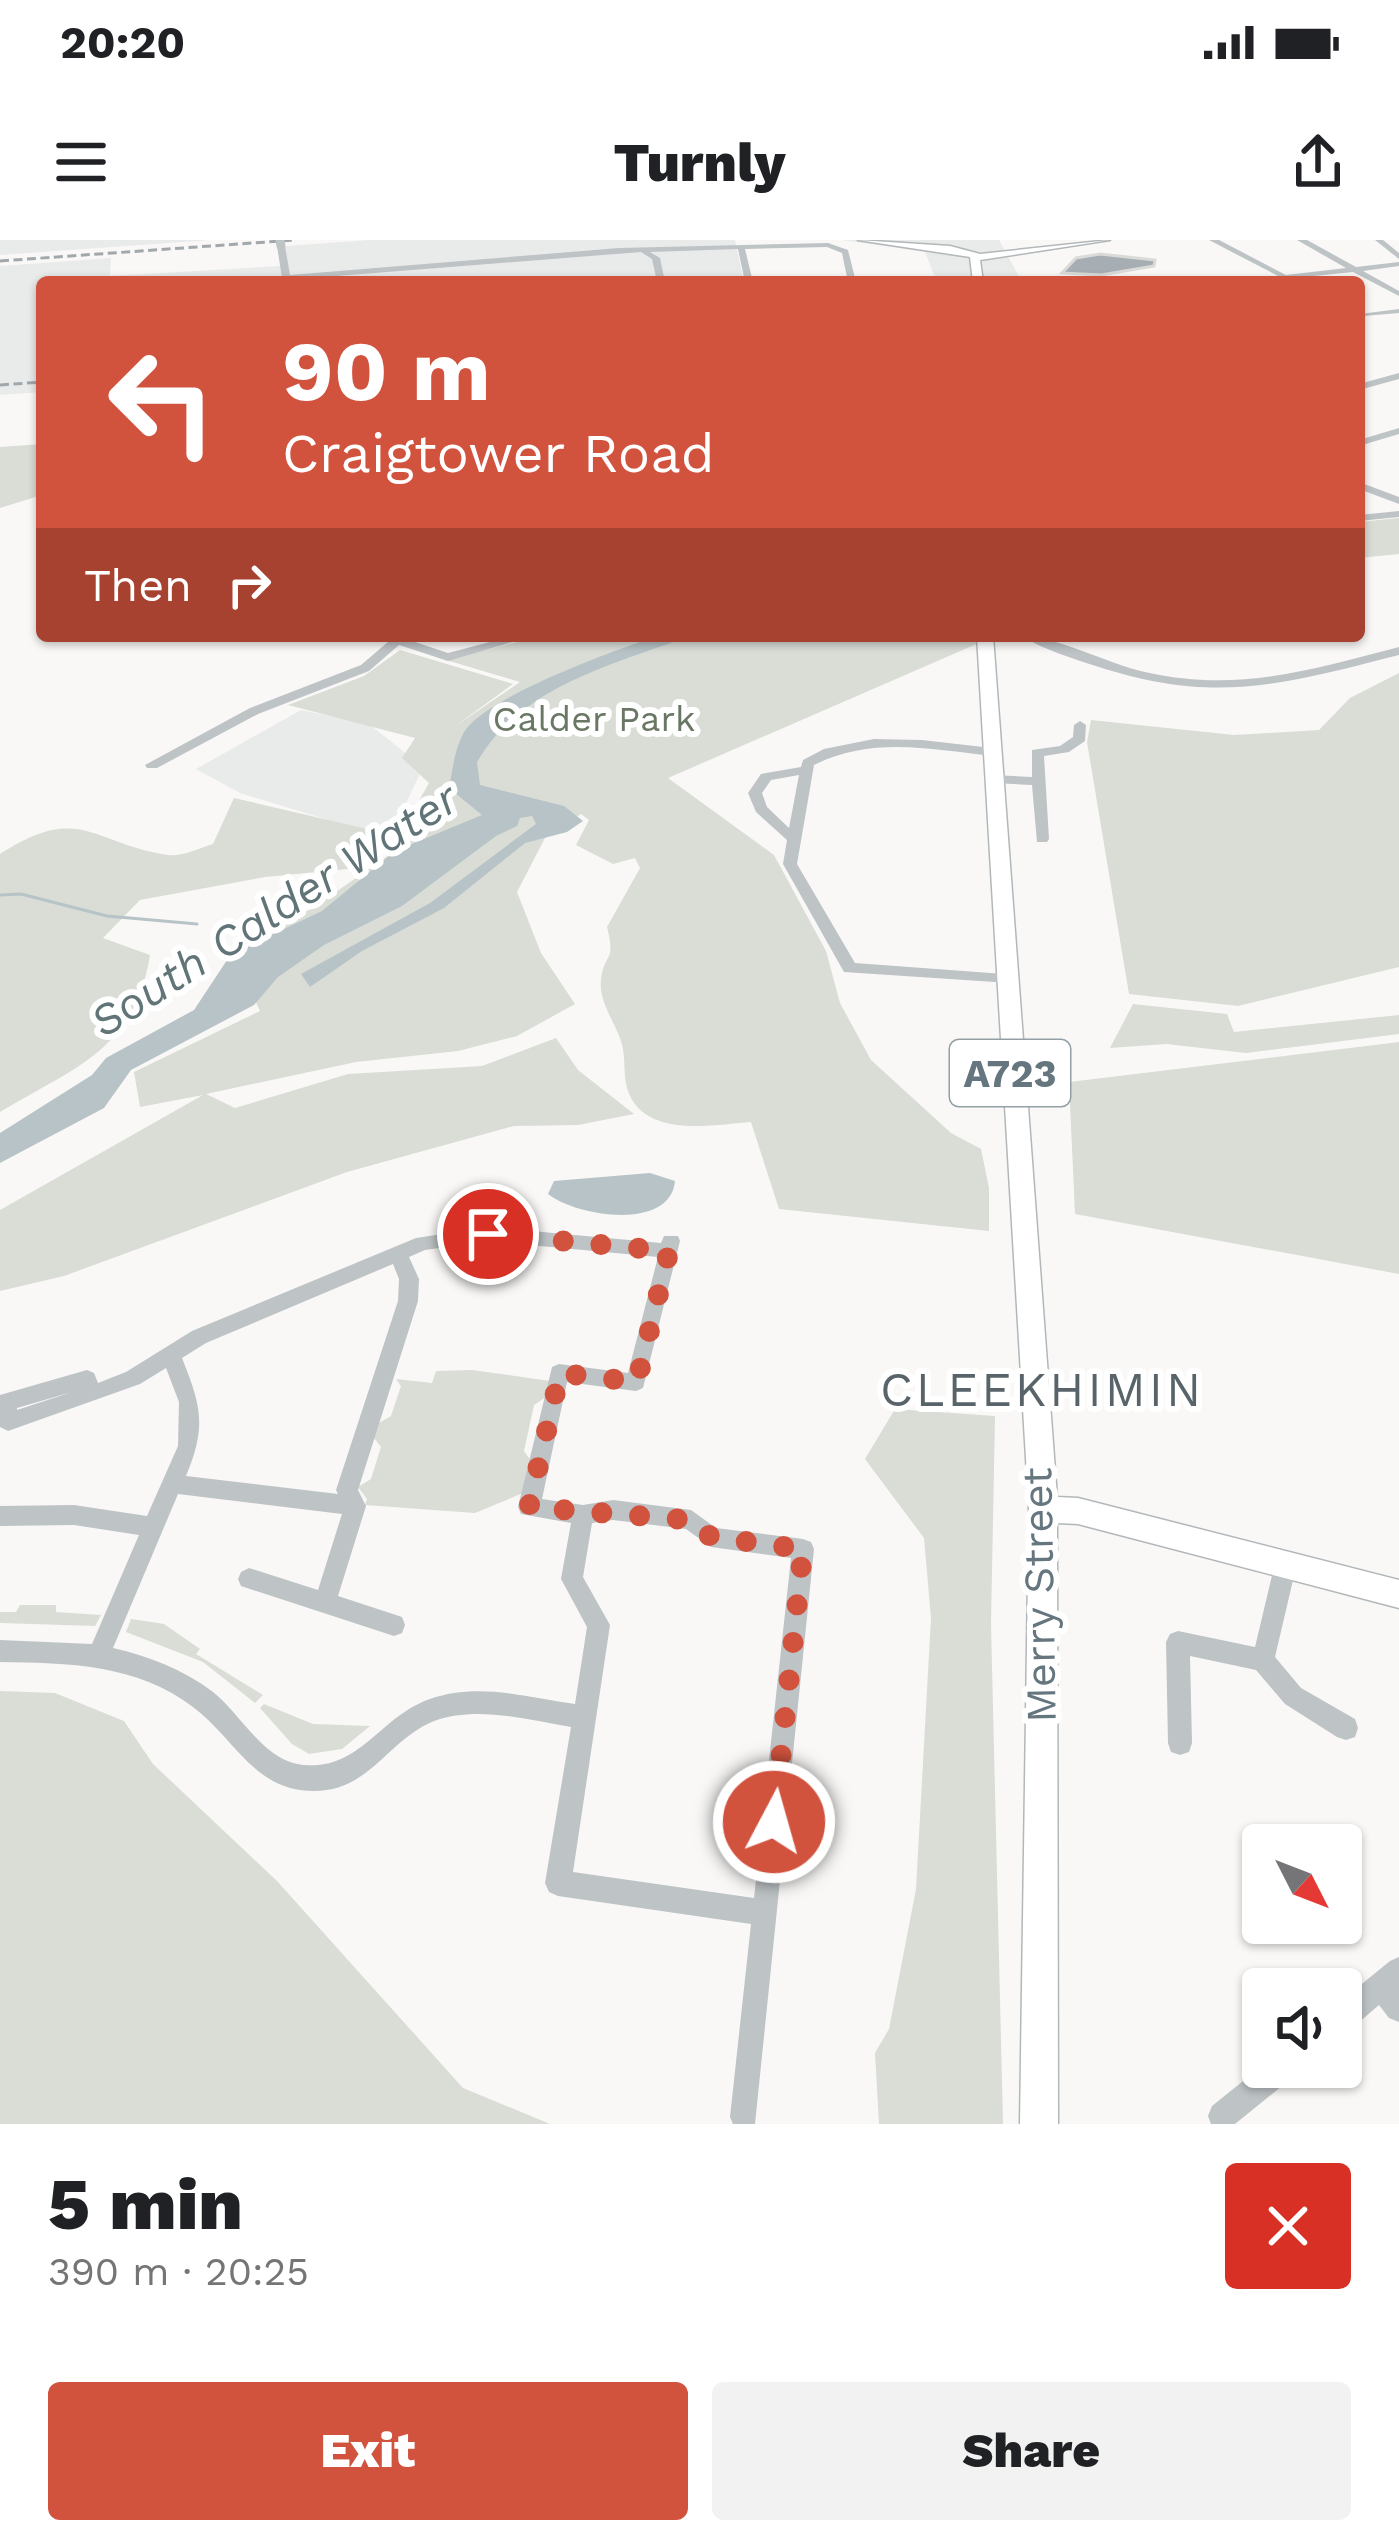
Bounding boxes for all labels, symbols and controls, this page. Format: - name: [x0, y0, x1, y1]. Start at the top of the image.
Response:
- text: 20:20: [60, 16, 185, 69]
- icon: menu: [48, 129, 114, 195]
- icon: share: [1285, 129, 1351, 195]
- text: Turnly: [613, 131, 786, 194]
- text: 90 m: [282, 322, 491, 420]
- icon: left: [84, 324, 240, 480]
- text: Craigtower Road: [282, 422, 715, 485]
- icon: right: [216, 552, 282, 618]
- text: Then: [84, 559, 192, 612]
- park label: Calder Park: [492, 698, 696, 740]
- water label: South Calder Water: [80, 771, 469, 1049]
- road number: A723: [950, 1040, 1070, 1106]
- pin: [437, 1183, 539, 1285]
- icon: arrive: [455, 1201, 521, 1267]
- district label: CLEEKHIMIN: [880, 1361, 1204, 1418]
- street label: Merry Street: [1012, 1467, 1066, 1723]
- position arrow: [711, 1759, 837, 1885]
- north arrow: [1242, 1824, 1362, 1944]
- map controls: [1242, 1824, 1362, 2088]
- button: sound: [1242, 1968, 1362, 2088]
- text: 5 min: [48, 2162, 243, 2246]
- button: close: [1225, 2163, 1351, 2289]
- text: 390 m · 20:25: [48, 2249, 309, 2294]
- button: Exit: [48, 2382, 688, 2520]
- button: Share: [712, 2382, 1351, 2520]

